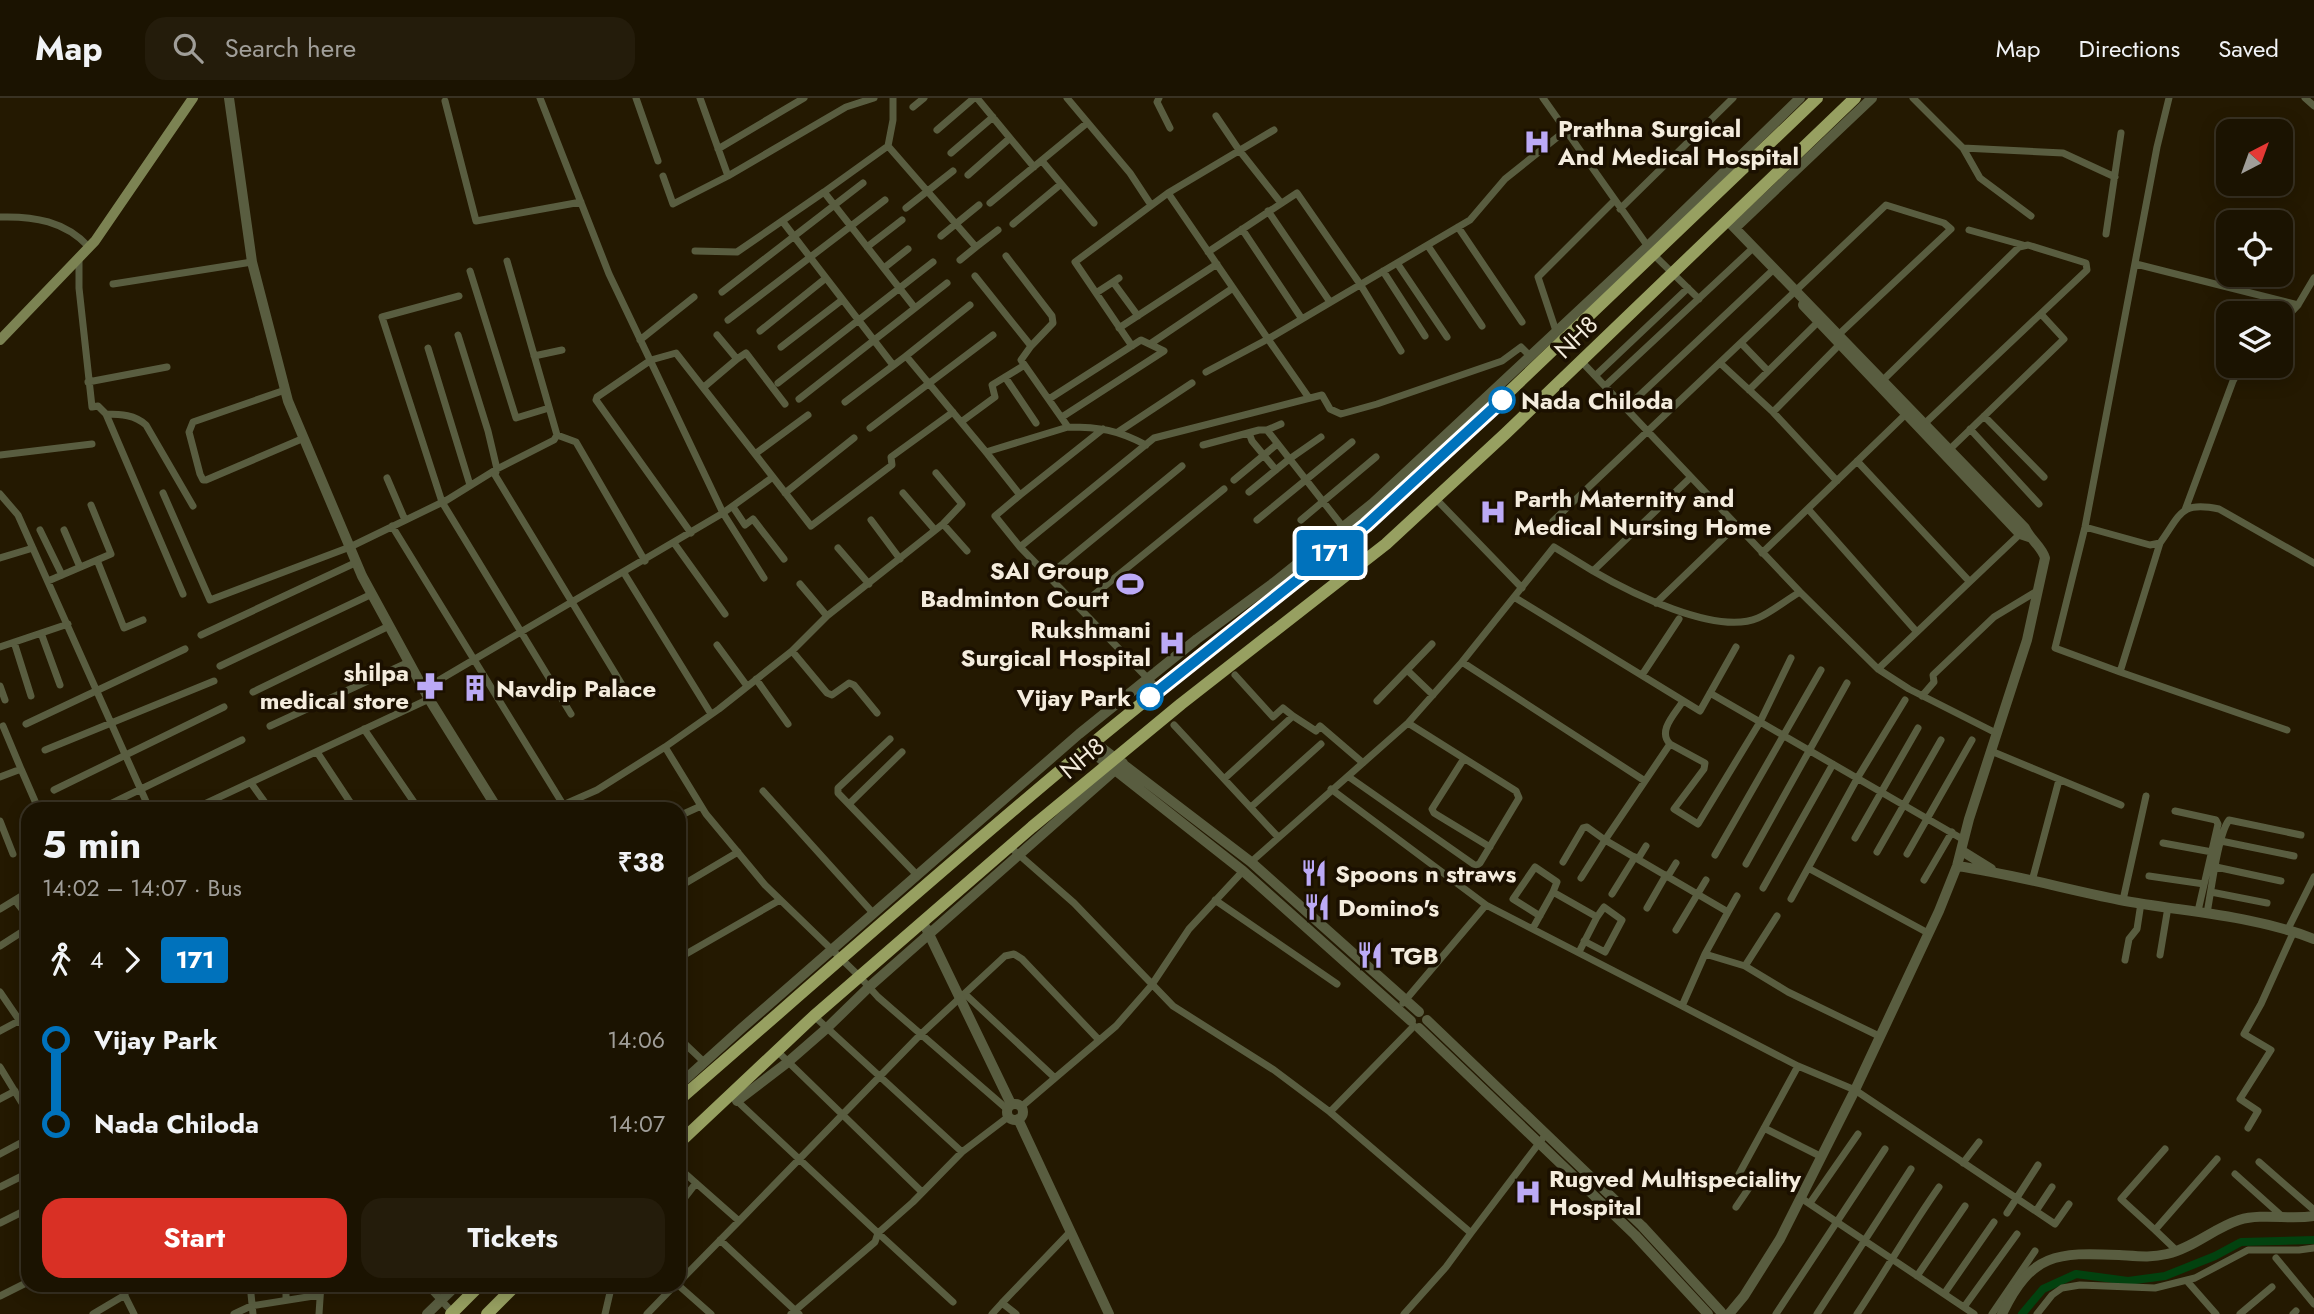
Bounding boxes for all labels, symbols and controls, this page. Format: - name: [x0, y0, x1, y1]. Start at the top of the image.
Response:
- search box: [145, 17, 635, 80]
- text: Map: [35, 25, 103, 72]
- icon: search: [169, 29, 207, 67]
- text: Search here: [225, 29, 356, 67]
- text: Map: [1996, 31, 2041, 66]
- text: Directions: [2079, 31, 2180, 66]
- text: Saved: [2218, 31, 2279, 66]
- place label: Prathna Surgical And Medical Hospital: [1557, 111, 1799, 174]
- north arrow: [2216, 119, 2292, 196]
- map controls: [2216, 119, 2293, 378]
- hospital icon: Prathna Surgical And Medical Hospital: [1522, 127, 1552, 157]
- button: locate: [2216, 210, 2293, 287]
- button: layers: [2216, 301, 2293, 378]
- street label: NH8: [1546, 307, 1606, 367]
- place label: Nada Chiloda: [1521, 383, 1673, 418]
- marker: Nada Chiloda: [1489, 387, 1515, 413]
- place label: Parth Maternity and Medical Nursing Home: [1514, 481, 1771, 544]
- hospital icon: Parth Maternity and Medical Nursing Home: [1478, 497, 1508, 527]
- line badge: 171: [1290, 530, 1370, 576]
- text: 171: [1311, 535, 1349, 570]
- place label: SAI Group Badminton Court: [920, 553, 1109, 616]
- sports icon: SAI Group Badminton Court: [1115, 569, 1145, 599]
- place label: Rukshmani Surgical Hospital: [961, 612, 1151, 675]
- hospital icon: Rukshmani Surgical Hospital: [1157, 628, 1187, 658]
- place label: shilpa medical store: [260, 655, 409, 718]
- pharmacy icon: shilpa medical store: [415, 671, 445, 701]
- place label: Navdip Palace: [496, 671, 656, 706]
- building icon: Navdip Palace: [460, 673, 490, 703]
- place label: Vijay Park: [1016, 680, 1131, 715]
- marker: Vijay Park: [1137, 684, 1163, 710]
- street label: NH8: [1052, 729, 1112, 787]
- text: 5 min: [42, 817, 141, 872]
- text: ₹38: [618, 843, 665, 881]
- place label: Spoons n straws: [1335, 856, 1517, 891]
- restaurant icon: Spoons n straws: [1299, 858, 1329, 888]
- text: 14:02 – 14:07 · Bus: [42, 871, 242, 905]
- place label: Domino's: [1338, 890, 1439, 925]
- restaurant icon: Domino's: [1302, 892, 1332, 922]
- place label: TGB: [1391, 938, 1439, 973]
- restaurant icon: TGB: [1355, 940, 1385, 970]
- icon: walk: [42, 941, 80, 979]
- icon: forward: [113, 941, 151, 979]
- text: 171: [175, 942, 214, 977]
- text: 4: [90, 943, 103, 977]
- text: Vijay Park: [94, 1021, 218, 1059]
- text: 14:06: [607, 1023, 665, 1057]
- text: Nada Chiloda: [94, 1105, 259, 1143]
- text: 14:07: [608, 1107, 665, 1141]
- place label: Rugved Multispeciality Hospital: [1549, 1161, 1802, 1224]
- hospital icon: Rugved Multispeciality Hospital: [1513, 1177, 1543, 1207]
- button: Start: [42, 1198, 347, 1278]
- button: Tickets: [361, 1198, 665, 1278]

